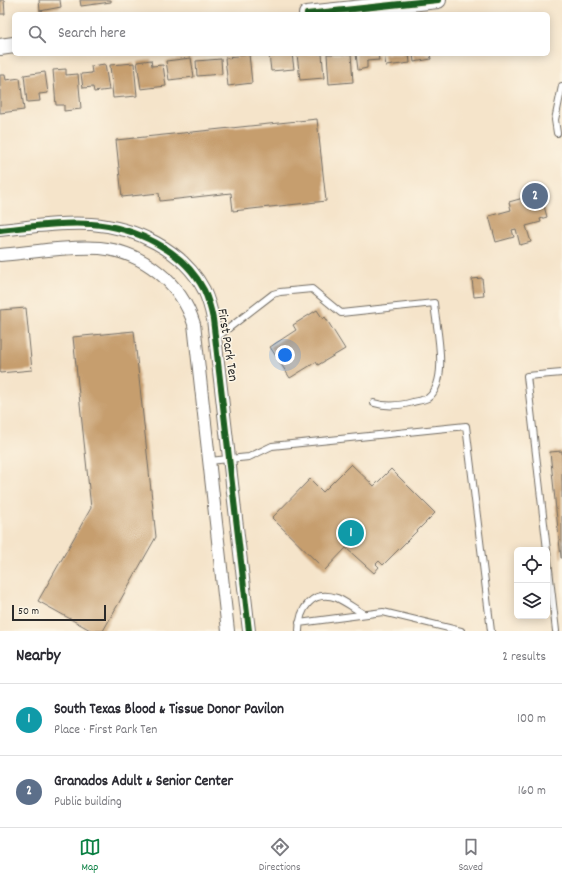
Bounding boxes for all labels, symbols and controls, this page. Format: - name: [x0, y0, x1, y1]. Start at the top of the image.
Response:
- search box: [12, 12, 550, 56]
- icon: search: [26, 23, 48, 45]
- text: Search here: [58, 23, 126, 45]
- pin: 2: [522, 181, 548, 211]
- street label: First Park Ten: [211, 307, 243, 383]
- your location: [275, 345, 295, 365]
- pin: 1: [338, 518, 364, 548]
- map controls: [514, 547, 550, 619]
- button: locate: [514, 547, 550, 583]
- button: layers: [514, 583, 550, 619]
- scale bar: [12, 603, 106, 622]
- text: 50 m: [18, 604, 39, 620]
- text: Nearby: [16, 645, 60, 669]
- text: 2 results: [502, 648, 546, 667]
- text: South Texas Blood & Tissue Donor Pavilon: [54, 699, 284, 721]
- text: 1: [28, 710, 30, 729]
- text: 100 m: [517, 710, 546, 729]
- text: Place · First Park Ten: [54, 721, 157, 740]
- text: Granados Adult & Senior Center: [54, 771, 233, 793]
- text: 2: [26, 782, 32, 801]
- text: 160 m: [518, 782, 546, 801]
- text: Public building: [54, 793, 122, 812]
- tab: Map: [79, 836, 101, 876]
- tab: Directions: [259, 836, 301, 876]
- tab: Saved: [458, 836, 483, 876]

